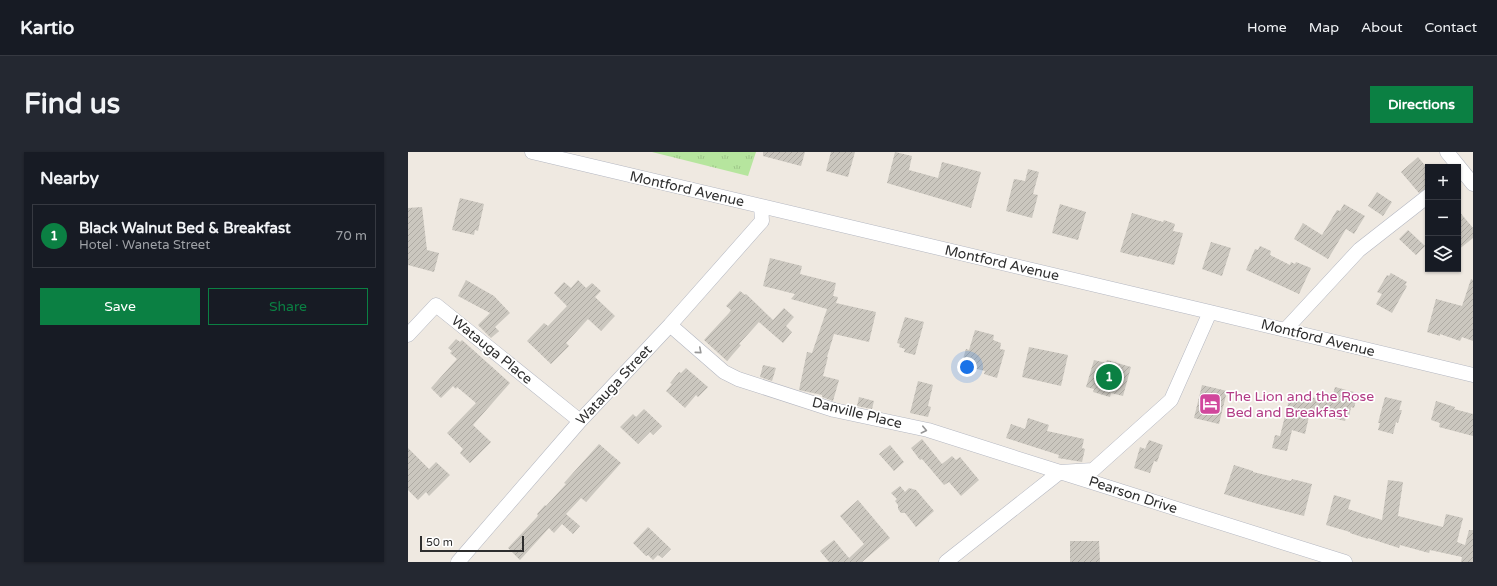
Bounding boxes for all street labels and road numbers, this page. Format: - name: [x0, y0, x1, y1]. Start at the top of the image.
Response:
- street label: Montford Avenue: [628, 168, 746, 210]
- street label: Montford Avenue: [943, 242, 1061, 284]
- street label: Watauga Place: [448, 312, 536, 388]
- street label: Montford Avenue: [1259, 316, 1377, 360]
- street label: Watauga Street: [573, 341, 656, 429]
- street label: Danville Place: [810, 394, 904, 432]
- street label: Pearson Drive: [1087, 473, 1180, 517]

